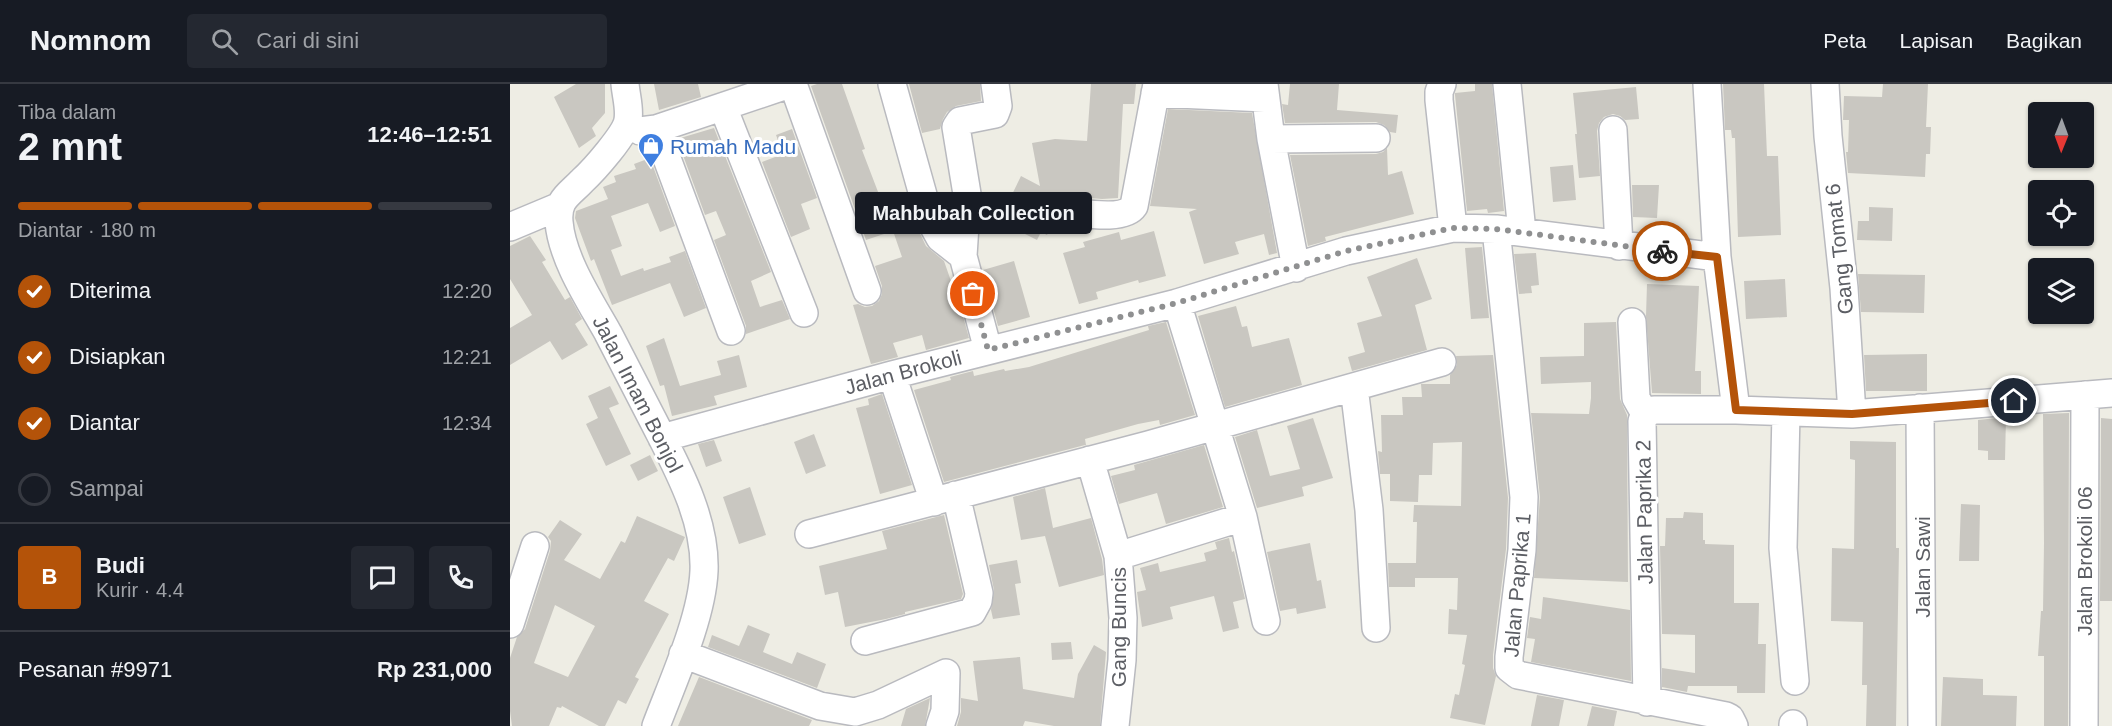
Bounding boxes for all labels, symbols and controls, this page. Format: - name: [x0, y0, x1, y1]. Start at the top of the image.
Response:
- search box: [187, 14, 607, 68]
- text: Nomnom: [30, 25, 151, 56]
- icon: search: [208, 25, 241, 58]
- text: Cari di sini: [256, 28, 359, 53]
- text: Peta: [1823, 29, 1867, 52]
- text: Lapisan: [1900, 29, 1973, 52]
- text: Bagikan: [2006, 29, 2082, 52]
- text: Tiba dalam: [18, 101, 116, 123]
- north arrow: [2028, 102, 2094, 168]
- map controls: [2028, 102, 2094, 324]
- text: 12:46–12:51: [367, 122, 492, 147]
- text: 2 mnt: [18, 125, 122, 168]
- shop icon: Rumah Madu: [636, 131, 666, 169]
- place label: Rumah Madu: [670, 135, 796, 158]
- button: locate: [2028, 180, 2094, 246]
- street label: Gang Tomat 6: [1821, 182, 1857, 316]
- callout: Mahbubah Collection: [854, 192, 1092, 234]
- text: Mahbubah Collection: [872, 202, 1075, 224]
- text: Diantar · 180 m: [18, 219, 156, 241]
- courier: [1632, 221, 1692, 281]
- icon: bike: [1646, 235, 1679, 268]
- button: layers: [2028, 258, 2094, 324]
- pin: [947, 268, 998, 319]
- icon: check: [18, 275, 51, 308]
- icon: bag: [956, 277, 989, 310]
- text: Diterima: [69, 278, 151, 303]
- text: 12:20: [442, 280, 492, 302]
- street label: Jalan Imam Bonjol: [589, 312, 687, 476]
- icon: check: [18, 341, 51, 374]
- text: Disiapkan: [69, 344, 166, 369]
- street label: Jalan Brokoli: [842, 345, 964, 399]
- text: 12:21: [442, 346, 492, 368]
- pin: [1988, 375, 2039, 426]
- icon: home: [1997, 384, 2030, 417]
- icon: check: [18, 407, 51, 440]
- text: Diantar: [69, 410, 140, 435]
- text: 12:34: [442, 412, 492, 434]
- street label: Jalan Paprika 2: [1631, 439, 1657, 585]
- text: Sampai: [69, 476, 144, 501]
- street label: Jalan Brokoli 06: [2073, 486, 2096, 636]
- street label: Jalan Paprika 1: [1499, 512, 1535, 658]
- street label: Jalan Sawi: [1911, 516, 1934, 618]
- button: chat: [351, 546, 414, 609]
- button: phone: [429, 546, 492, 609]
- text: Budi: [96, 553, 145, 578]
- text: B: [42, 564, 57, 589]
- street label: Gang Buncis: [1107, 567, 1130, 687]
- text: Kurir · 4.4: [96, 579, 184, 601]
- text: Pesanan #9971: [18, 657, 172, 682]
- text: Rp 231,000: [377, 657, 492, 682]

